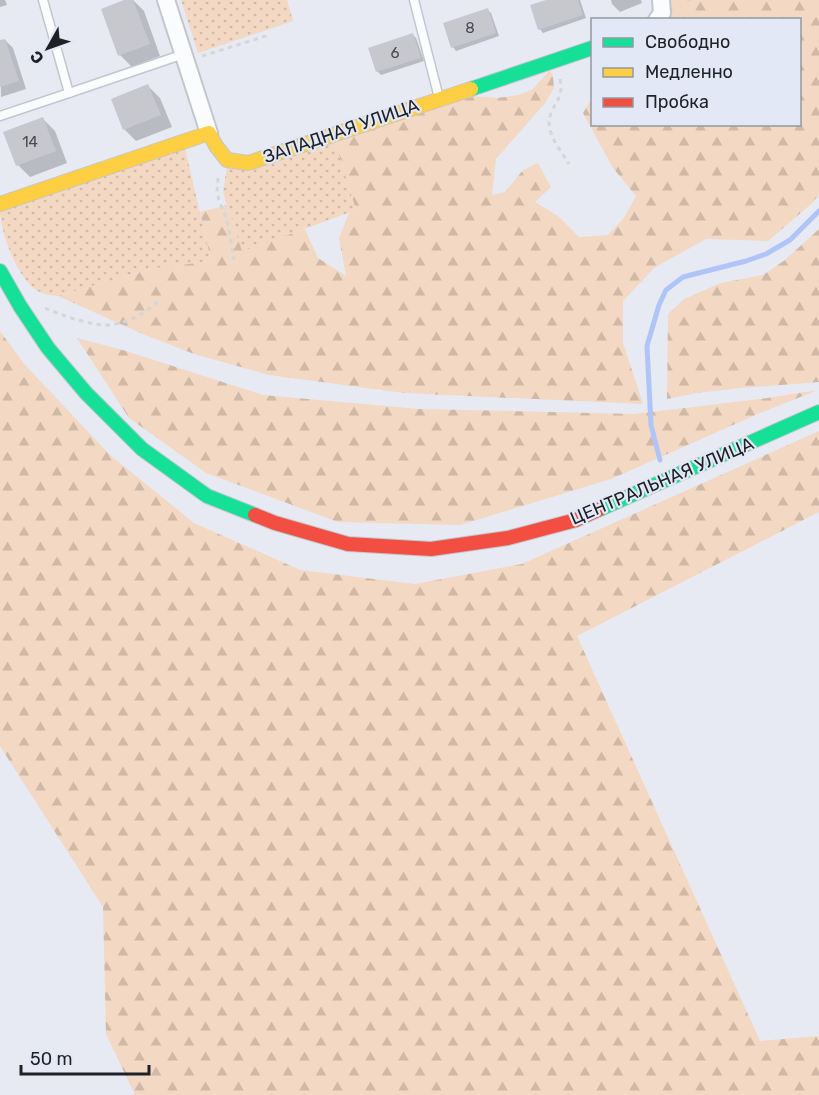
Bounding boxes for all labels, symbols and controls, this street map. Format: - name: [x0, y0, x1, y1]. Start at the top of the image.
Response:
- north arrow: [18, 18, 78, 78]
- legend: [591, 18, 801, 126]
- house number: 8: [465, 19, 475, 37]
- text: Свободно: [645, 31, 730, 53]
- house number: 6: [390, 44, 400, 62]
- text: С: [26, 47, 48, 68]
- text: Медленно: [645, 61, 733, 83]
- text: Пробка: [645, 91, 709, 113]
- street label: ЗАПАДНАЯ УЛИЦА: [260, 94, 422, 168]
- house number: 14: [22, 133, 38, 151]
- street label: ЦЕНТРАЛЬНАЯ УЛИЦА: [567, 432, 757, 530]
- scale bar: [21, 1038, 148, 1076]
- text: 50 m: [30, 1048, 73, 1070]

